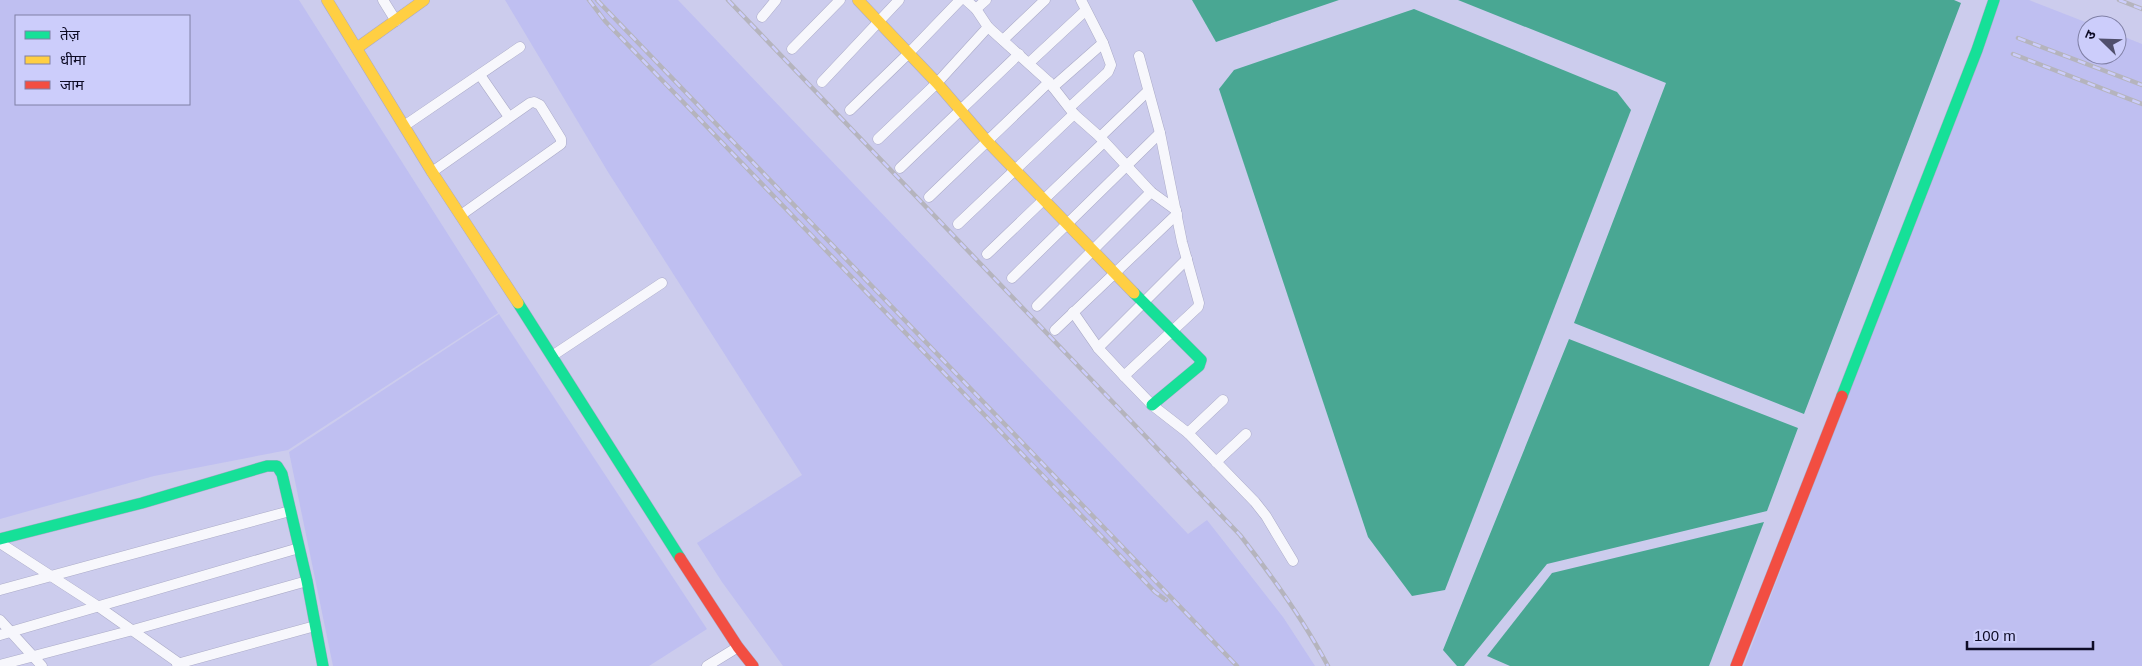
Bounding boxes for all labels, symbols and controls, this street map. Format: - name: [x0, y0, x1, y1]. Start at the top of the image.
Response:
- legend: [15, 15, 190, 105]
- north arrow: [2077, 15, 2127, 65]
- text: तेज़: [60, 26, 81, 43]
- text: उ: [2081, 27, 2099, 42]
- text: धीमा: [60, 51, 87, 68]
- text: जाम: [60, 76, 85, 93]
- scale bar: [1967, 618, 2093, 650]
- text: 100 m: [1974, 627, 2016, 644]

